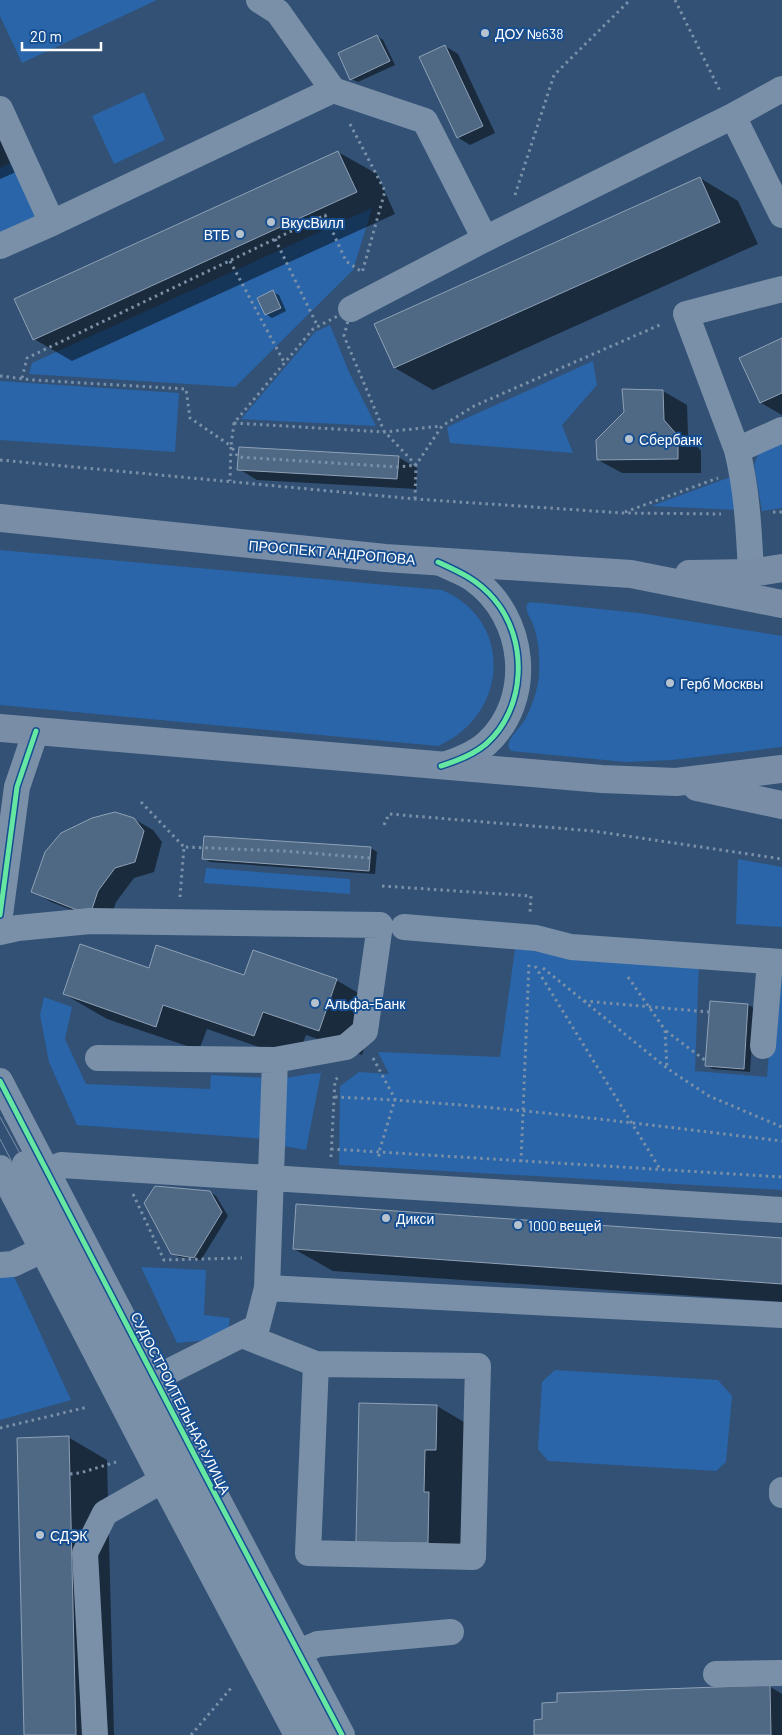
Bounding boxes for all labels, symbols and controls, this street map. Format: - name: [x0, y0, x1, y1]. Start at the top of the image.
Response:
- scale bar: [22, 20, 101, 52]
- place label: ДОУ №638: [495, 25, 564, 42]
- text: 20 m: [30, 27, 62, 45]
- marker: ДОУ №638: [479, 27, 491, 39]
- place label: ВкусВилл: [281, 214, 344, 231]
- marker: ВкусВилл: [265, 216, 277, 228]
- place label: ВТБ: [204, 226, 230, 243]
- marker: ВТБ: [234, 228, 246, 240]
- place label: Сбербанк: [639, 431, 703, 448]
- marker: Сбербанк: [623, 433, 635, 445]
- street label: ПРОСПЕКТ АНДРОПОВА: [248, 536, 417, 568]
- place label: Герб Москвы: [680, 675, 763, 692]
- marker: Герб Москвы: [664, 677, 676, 689]
- place label: Альфа-Банк: [325, 995, 406, 1012]
- marker: Альфа-Банк: [309, 997, 321, 1009]
- place label: Дикси: [396, 1210, 434, 1227]
- marker: Дикси: [380, 1212, 392, 1224]
- place label: 1000 вещей: [528, 1217, 601, 1234]
- marker: 1000 вещей: [512, 1219, 524, 1231]
- street label: СУДОСТРОИТЕЛЬНАЯ УЛИЦА: [127, 1309, 235, 1498]
- place label: СДЭК: [50, 1527, 88, 1544]
- marker: СДЭК: [34, 1529, 46, 1541]

